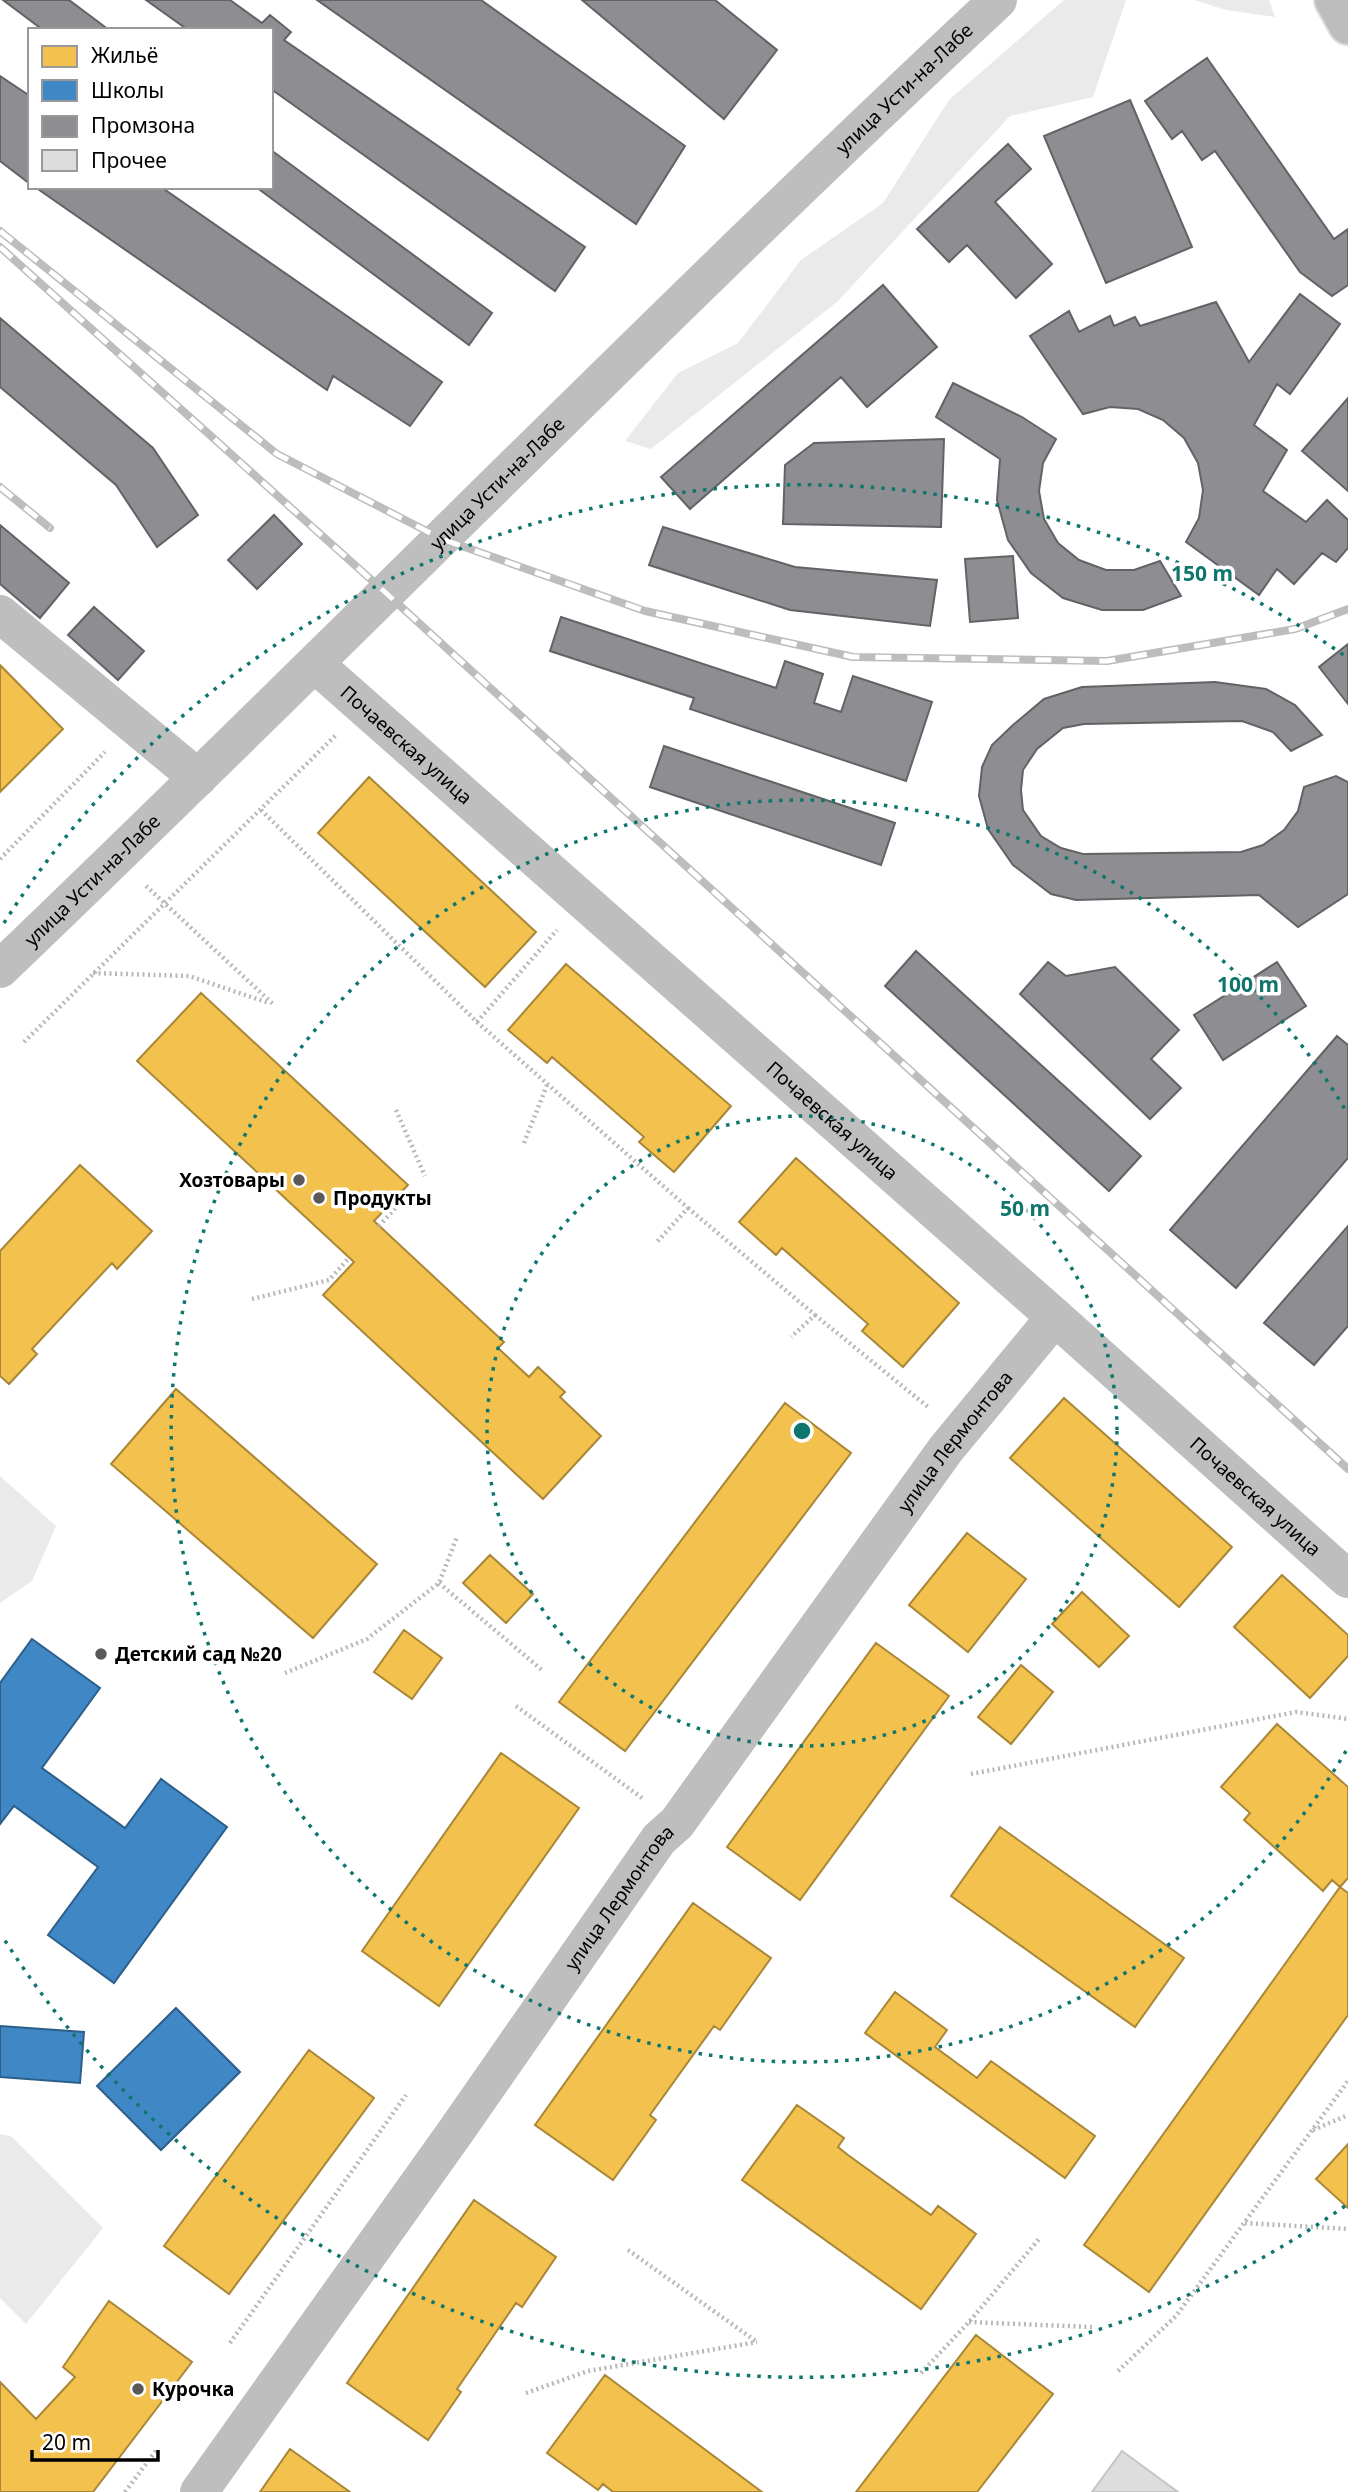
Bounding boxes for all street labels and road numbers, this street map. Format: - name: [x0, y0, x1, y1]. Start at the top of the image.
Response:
- street label: улица Усти-на-Лабе: [830, 17, 978, 160]
- street label: улица Усти-на-Лабе: [424, 411, 570, 556]
- street label: Почаевская улица: [335, 680, 478, 810]
- street label: улица Усти-на-Лабе: [19, 808, 166, 952]
- street label: Почаевская улица: [761, 1055, 904, 1186]
- street label: улица Лермонтова: [892, 1365, 1018, 1518]
- street label: Почаевская улица: [1184, 1431, 1327, 1562]
- street label: улица Лермонтова: [559, 1819, 679, 1976]

